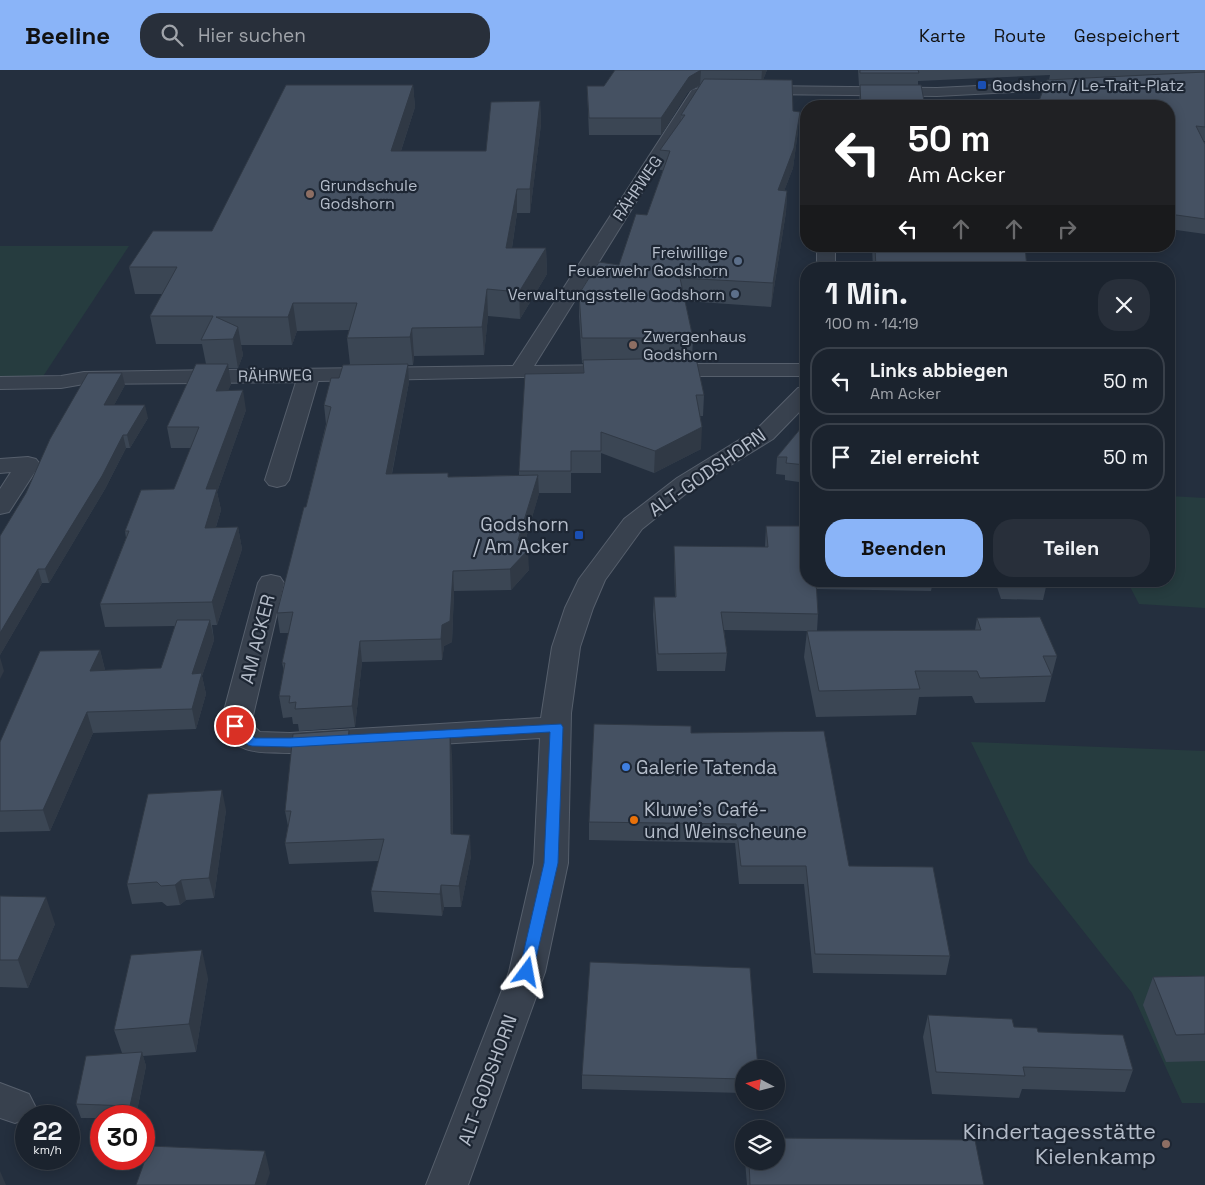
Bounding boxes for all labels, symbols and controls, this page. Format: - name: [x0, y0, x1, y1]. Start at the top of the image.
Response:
- search box: [140, 13, 490, 58]
- text: Beeline: [25, 20, 110, 51]
- icon: search: [158, 21, 186, 49]
- text: Hier suchen: [198, 23, 306, 48]
- text: Karte: [919, 24, 966, 47]
- text: Route: [994, 24, 1046, 47]
- text: Gespeichert: [1074, 24, 1180, 47]
- place label: Godshorn / Le-Trait-Platz: [992, 75, 1184, 96]
- marker: Godshorn / Le-Trait-Platz: [976, 79, 988, 91]
- text: 50 m: [908, 117, 990, 161]
- icon: left: [825, 120, 890, 185]
- street label: RÄHRWEG: [608, 152, 667, 225]
- text: Am Acker: [908, 160, 1006, 188]
- place label: Grundschule Godshorn: [320, 175, 417, 214]
- marker: Grundschule Godshorn: [304, 188, 316, 200]
- icon: left: [894, 215, 922, 243]
- icon: ahead: [947, 215, 975, 243]
- icon: ahead: [1000, 215, 1028, 243]
- icon: right: [1053, 215, 1081, 243]
- place label: Freiwillige Feuerwehr Godshorn: [568, 242, 728, 281]
- marker: Freiwillige Feuerwehr Godshorn: [732, 255, 744, 267]
- text: 1 Min.: [825, 274, 908, 313]
- button: close: [1098, 279, 1150, 331]
- place label: Verwaltungsstelle Godshorn: [508, 284, 725, 305]
- marker: Verwaltungsstelle Godshorn: [729, 288, 741, 300]
- text: 100 m · 14:19: [825, 313, 919, 334]
- place label: Zwergenhaus Godshorn: [643, 326, 747, 365]
- marker: Zwergenhaus Godshorn: [627, 339, 639, 351]
- text: Links abbiegen: [870, 358, 1008, 383]
- street label: RÄHRWEG: [238, 364, 312, 387]
- icon: left: [827, 367, 855, 395]
- text: 50 m: [1103, 369, 1148, 394]
- text: Am Acker: [870, 383, 941, 404]
- street label: ALT-GODSHORN: [644, 423, 771, 522]
- icon: arrive: [827, 443, 855, 471]
- text: Ziel erreicht: [870, 445, 980, 470]
- text: 50 m: [1103, 445, 1148, 470]
- place label: Godshorn / Am Acker: [473, 512, 569, 559]
- button: Beenden: [825, 519, 983, 577]
- button: Teilen: [993, 519, 1150, 577]
- marker: Godshorn / Am Acker: [573, 529, 585, 541]
- street label: AM ACKER: [234, 592, 281, 686]
- pin: [214, 705, 256, 747]
- icon: arrive: [221, 712, 249, 740]
- place label: Galerie Tatenda: [636, 755, 777, 780]
- marker: Galerie Tatenda: [620, 761, 632, 773]
- place label: Kluwe's Café- und Weinscheune: [644, 797, 807, 844]
- marker: Kluwe's Café- und Weinscheune: [628, 814, 640, 826]
- position arrow: [500, 945, 552, 997]
- street label: ALT-GODSHORN: [452, 1011, 523, 1149]
- north arrow: [735, 1060, 785, 1110]
- map controls: [735, 1060, 785, 1170]
- speed limit sign: 30: [90, 1105, 155, 1170]
- text: 22: [33, 1115, 62, 1147]
- place label: Kindertagesstätte Kielenkamp: [963, 1117, 1156, 1170]
- button: layers: [735, 1120, 785, 1170]
- marker: Kindertagesstätte Kielenkamp: [1160, 1138, 1172, 1150]
- text: km/h: [33, 1142, 62, 1158]

